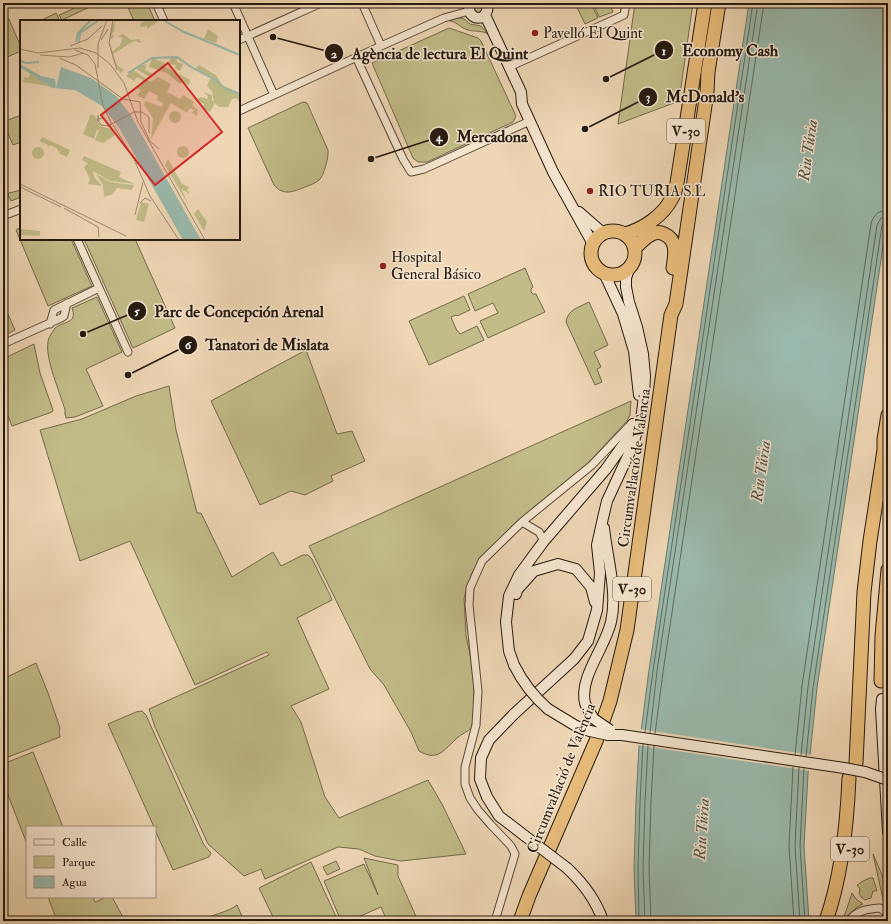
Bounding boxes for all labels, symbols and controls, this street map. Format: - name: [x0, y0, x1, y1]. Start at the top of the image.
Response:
- inset map: [20, 20, 240, 240]
- place label: Pavelló El Quint: [543, 24, 643, 43]
- marker: Pavelló El Quint: [530, 28, 540, 38]
- callout: Economy Cash: [654, 36, 786, 64]
- callout: Agència de lectura El Quint: [324, 39, 536, 67]
- text: Economy Cash: [682, 41, 779, 62]
- text: Agència de lectura El Quint: [351, 44, 529, 65]
- text: 1: [662, 44, 666, 59]
- text: 2: [331, 47, 337, 62]
- callout: McDonald's: [638, 83, 752, 111]
- text: McDonald's: [665, 87, 745, 107]
- text: 3: [646, 90, 651, 105]
- water label: Riu Túria: [794, 118, 822, 183]
- road number: V-30: [667, 119, 705, 143]
- callout: Mercadona: [429, 123, 536, 151]
- text: Mercadona: [455, 127, 528, 147]
- text: 4: [435, 130, 444, 145]
- place label: RIO TURIA S.L: [598, 182, 705, 201]
- marker: RIO TURIA S.L: [585, 186, 595, 196]
- place label: Hospital General Básico: [391, 248, 481, 284]
- marker: Hospital General Básico: [378, 261, 388, 271]
- callout: Parc de Concepción Arenal: [127, 297, 332, 325]
- text: Parc de Concepción Arenal: [154, 302, 325, 323]
- text: 5: [134, 304, 140, 319]
- callout: Tanatori de Mislata: [178, 331, 337, 359]
- text: Tanatori de Mislata: [204, 335, 329, 355]
- text: 6: [185, 338, 192, 353]
- street label: Circumval·lació de València: [614, 387, 655, 549]
- water label: Riu Túria: [747, 439, 775, 504]
- road number: V-30: [613, 577, 651, 601]
- street label: Circumval·lació de València: [523, 700, 601, 856]
- water label: Riu Túria: [690, 798, 714, 862]
- legend: [26, 826, 156, 898]
- text: Calle: [62, 835, 87, 850]
- road number: V-30: [831, 837, 869, 861]
- text: Parque: [62, 855, 96, 870]
- text: Agua: [61, 875, 88, 890]

